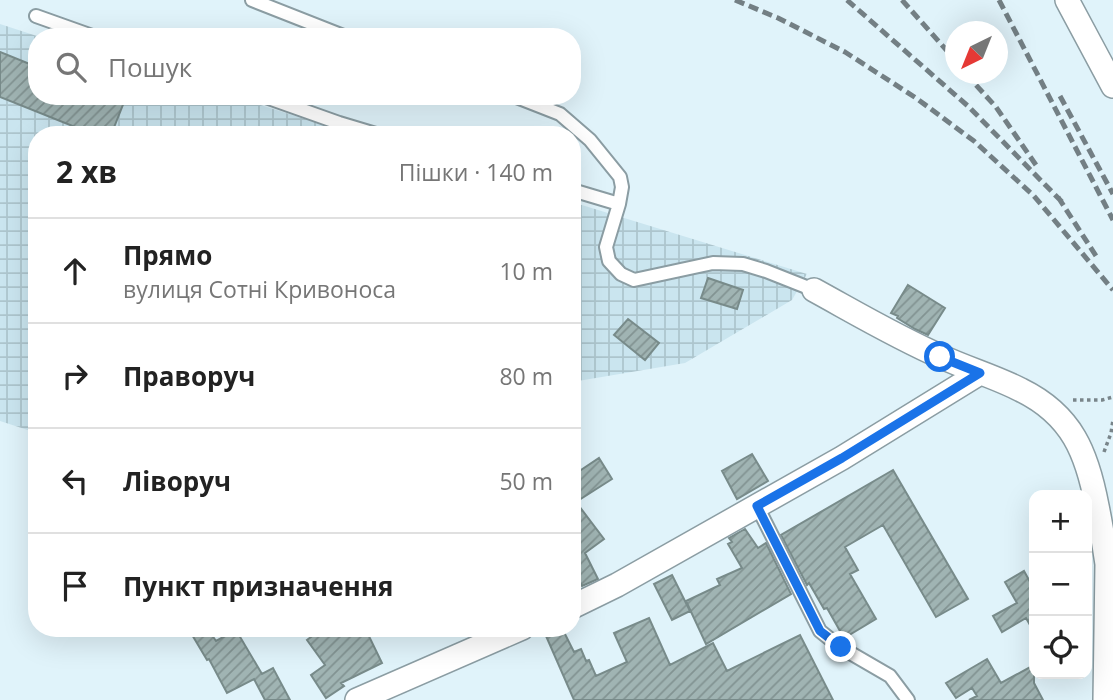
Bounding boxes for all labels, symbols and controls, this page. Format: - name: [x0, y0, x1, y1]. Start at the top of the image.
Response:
- north arrow: [945, 21, 1008, 84]
- search box: [28, 28, 581, 105]
- icon: search: [52, 48, 90, 86]
- text: Пошук: [108, 49, 192, 85]
- text: 2 хв: [56, 151, 117, 192]
- text: Пішки · 140 m: [399, 156, 553, 188]
- text: Прямо: [123, 237, 212, 273]
- icon: ahead: [56, 252, 94, 290]
- text: 10 m: [499, 255, 553, 287]
- text: вулиця Сотні Кривоноса: [123, 273, 396, 305]
- route start: [924, 341, 955, 372]
- icon: right: [56, 357, 94, 395]
- text: Праворуч: [123, 358, 255, 394]
- text: 80 m: [499, 360, 553, 392]
- icon: left: [56, 462, 94, 500]
- text: Ліворуч: [123, 463, 231, 499]
- text: 50 m: [499, 465, 553, 497]
- map controls: [1029, 490, 1092, 679]
- button: +: [1029, 490, 1092, 553]
- button: −: [1029, 553, 1092, 616]
- icon: arrive: [56, 567, 94, 605]
- text: Пункт призначення: [123, 568, 393, 604]
- button: locate: [1029, 616, 1092, 679]
- route end: [825, 631, 856, 662]

